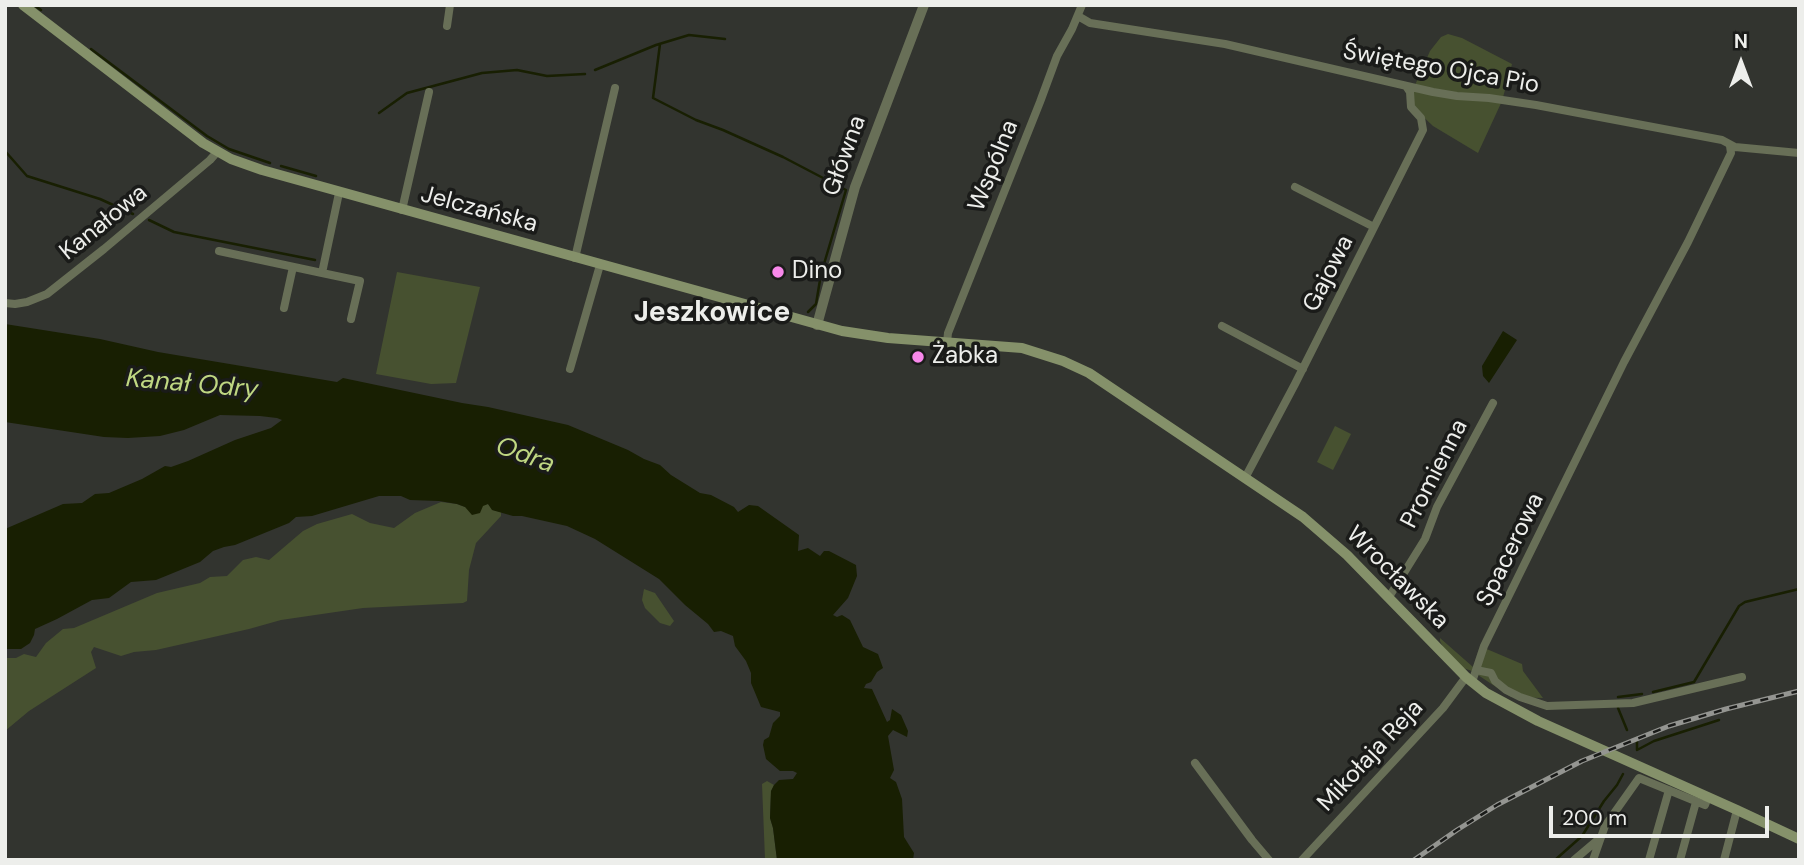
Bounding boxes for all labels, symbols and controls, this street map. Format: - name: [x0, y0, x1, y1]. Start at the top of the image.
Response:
- north arrow: [1706, 28, 1776, 98]
- text: N: [1734, 29, 1748, 54]
- street label: Świętego Ojca Pio: [1341, 38, 1541, 100]
- street label: Główna: [817, 112, 873, 200]
- street label: Wspólna: [963, 116, 1025, 216]
- street label: Kanałowa: [54, 179, 154, 267]
- street label: Jelczańska: [417, 181, 541, 239]
- street label: Gajowa: [1298, 231, 1360, 317]
- place label: Dino: [792, 258, 842, 286]
- marker: Dino: [770, 264, 786, 280]
- district label: Jeszkowice: [634, 297, 790, 331]
- place label: Żabka: [932, 343, 998, 371]
- marker: Żabka: [910, 349, 926, 365]
- water label: Kanał Odry: [125, 364, 259, 406]
- street label: Promienna: [1395, 415, 1475, 533]
- water label: Odra: [491, 431, 559, 481]
- street label: Spacerowa: [1471, 489, 1551, 611]
- street label: Wrocławska: [1340, 521, 1454, 635]
- street label: Mikołaja Reja: [1312, 694, 1430, 818]
- scale bar: [1552, 792, 1772, 836]
- text: 200 m: [1562, 804, 1627, 832]

